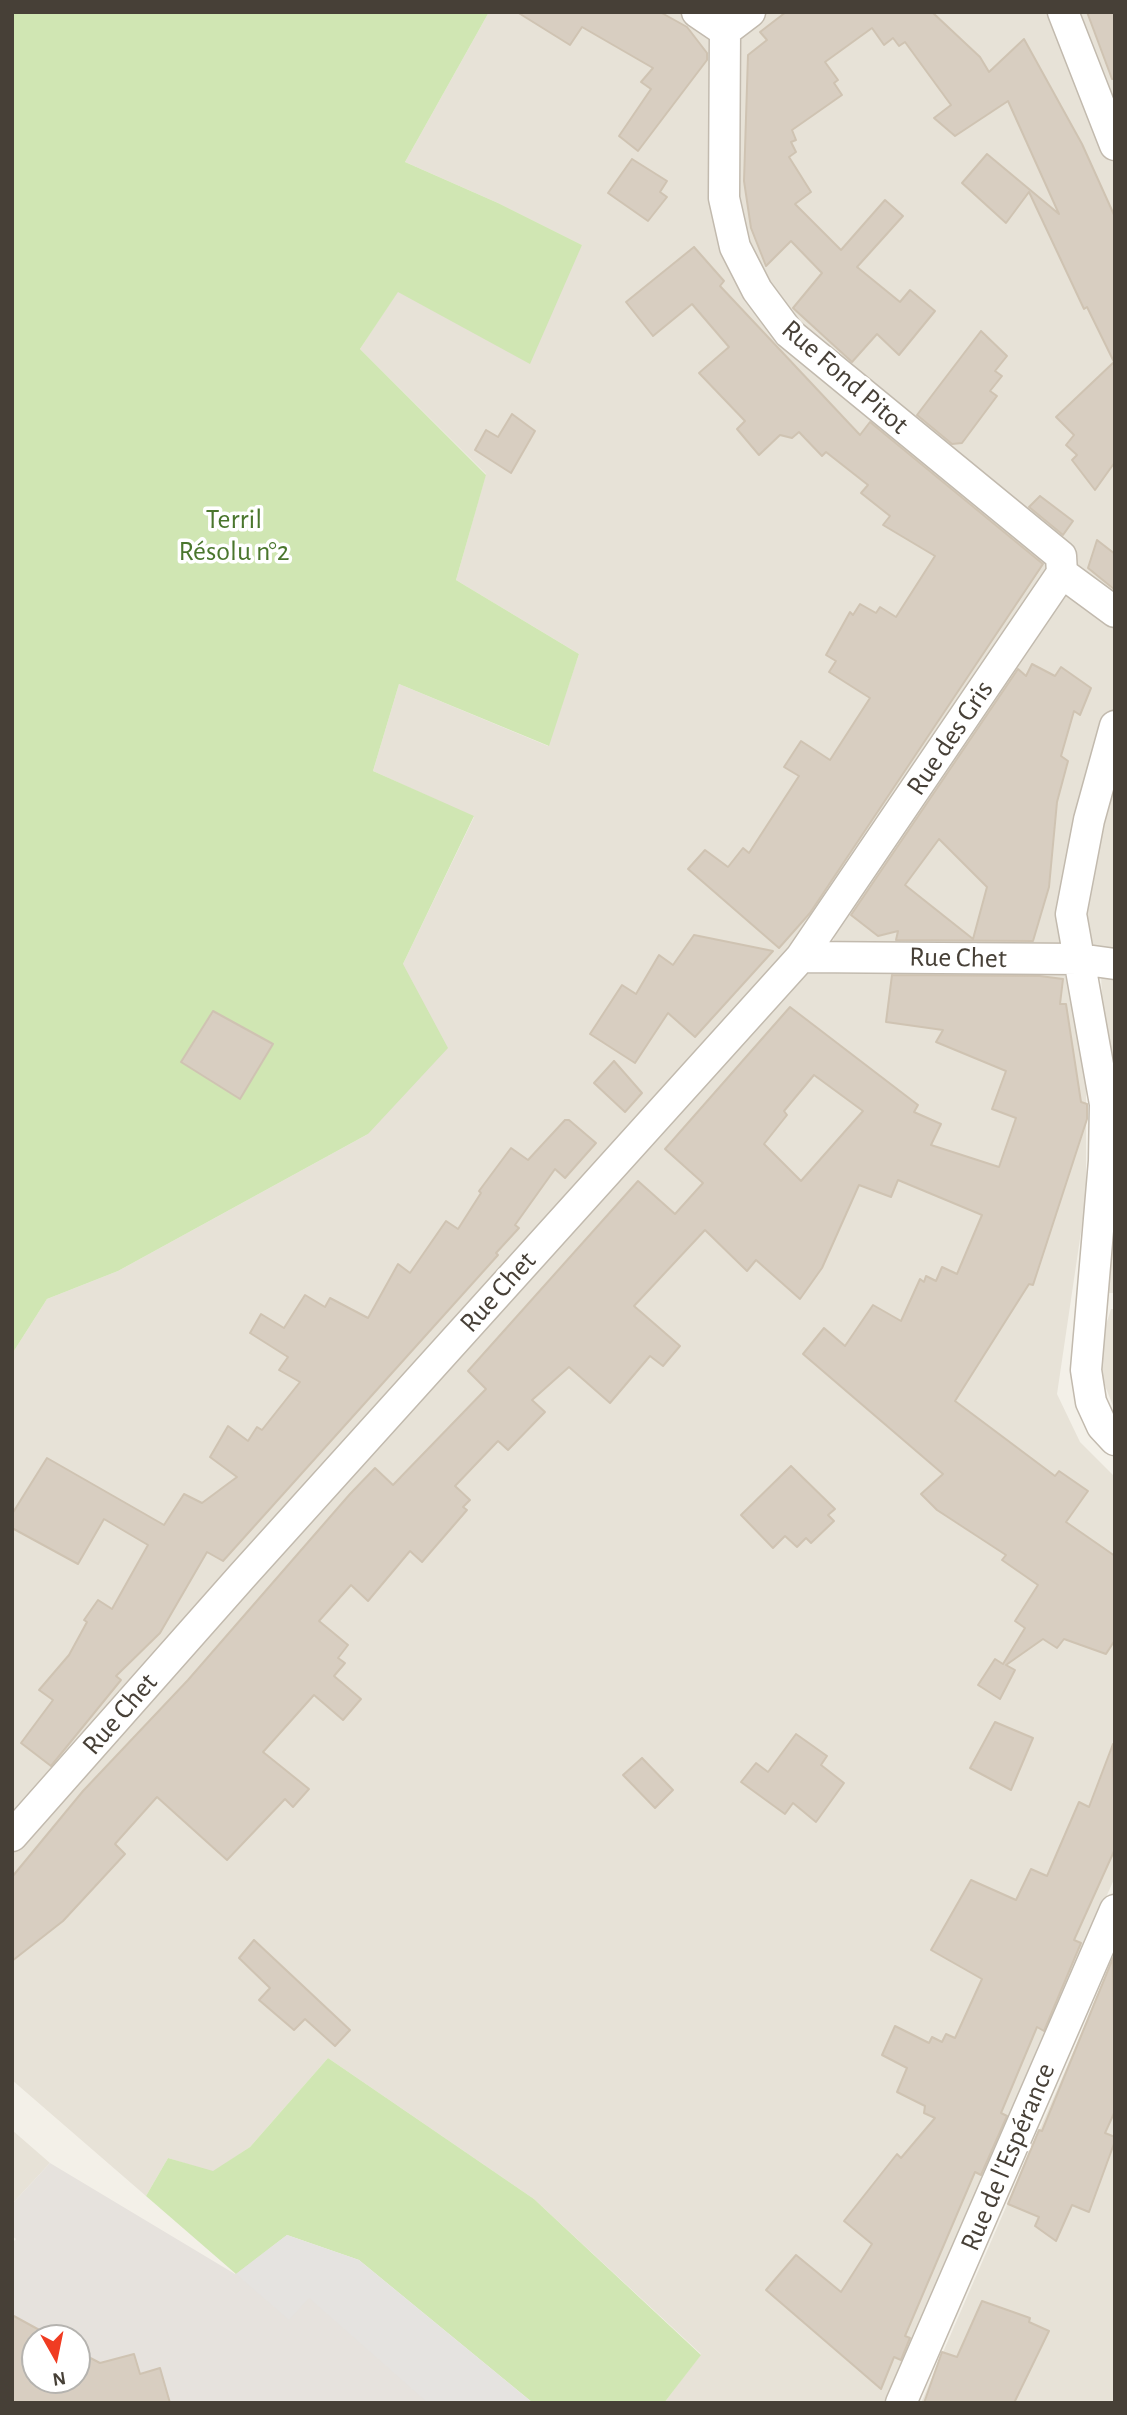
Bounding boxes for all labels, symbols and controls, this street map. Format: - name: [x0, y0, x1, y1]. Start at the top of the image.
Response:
- street label: Rue Fond Pitot: [775, 313, 915, 441]
- park label: Terril Résolu n°2: [179, 503, 289, 569]
- street label: Rue des Gris: [899, 674, 1001, 802]
- street label: Rue Chet: [909, 940, 1007, 976]
- street label: Rue Chet: [453, 1244, 543, 1340]
- street label: Rue Chet: [75, 1666, 165, 1762]
- street label: Rue de l'Espérance: [953, 2058, 1063, 2256]
- north arrow: [21, 2324, 91, 2394]
- text: N: [51, 2368, 67, 2389]

